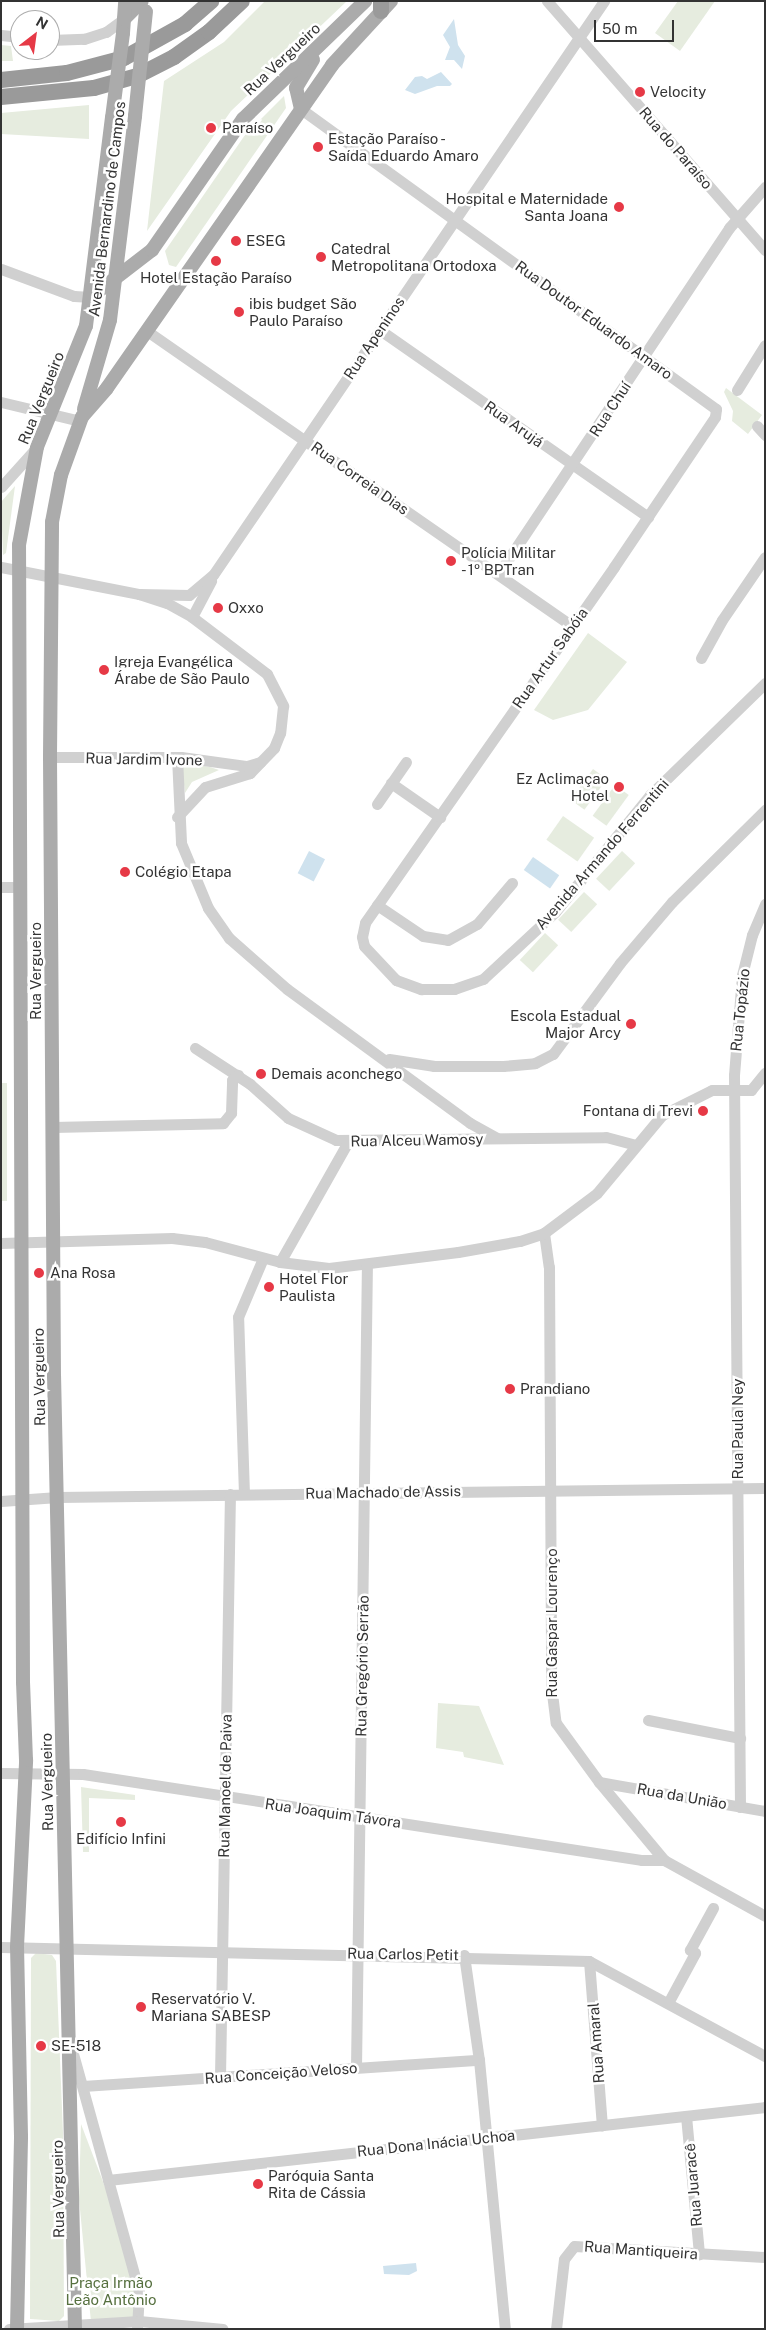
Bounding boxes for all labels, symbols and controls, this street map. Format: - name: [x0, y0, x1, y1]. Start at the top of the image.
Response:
- north arrow: [10, 10, 60, 60]
- scale bar: [596, 10, 676, 42]
- text: N: [33, 13, 51, 33]
- street label: Rua Vergueiro: [240, 19, 324, 99]
- text: 50 m: [602, 20, 637, 37]
- place label: Velocity: [650, 83, 706, 101]
- marker: Velocity: [634, 86, 646, 98]
- street label: Avenida Bernardino de Campos: [85, 100, 129, 318]
- street label: Rua do Paraíso: [635, 103, 717, 193]
- place label: Paraíso: [222, 119, 273, 137]
- marker: Paraíso: [204, 121, 218, 135]
- place label: Estação Paraíso - Saída Eduardo Amaro: [328, 129, 479, 164]
- marker: Estação Paraíso - Saída Eduardo Amaro: [312, 141, 324, 153]
- place label: Hospital e Maternidade Santa Joana: [445, 189, 608, 224]
- marker: Hospital e Maternidade Santa Joana: [612, 200, 626, 214]
- place label: ESEG: [246, 232, 286, 250]
- marker: ESEG: [230, 235, 242, 247]
- place label: Catedral Metropolitana Ortodoxa: [331, 239, 497, 274]
- marker: Catedral Metropolitana Ortodoxa: [315, 251, 327, 263]
- marker: Hotel Estação Paraíso: [210, 255, 222, 267]
- street label: Rua Doutor Eduardo Amaro: [512, 257, 676, 383]
- place label: Hotel Estação Paraíso: [140, 269, 292, 287]
- street label: Rua Apeninos: [340, 293, 408, 383]
- place label: ibis budget São Paulo Paraíso: [249, 294, 357, 329]
- marker: ibis budget São Paulo Paraíso: [233, 306, 245, 318]
- street label: Rua Vergueiro: [14, 349, 68, 447]
- street label: Rua Chuí: [586, 378, 634, 440]
- street label: Rua Arujá: [481, 397, 547, 451]
- street label: Rua Correia Dias: [308, 438, 412, 518]
- place label: Polícia Militar - 1º BPTran: [461, 543, 556, 578]
- marker: Polícia Militar - 1º BPTran: [445, 555, 457, 567]
- place label: Oxxo: [228, 599, 264, 617]
- marker: Oxxo: [212, 602, 224, 614]
- street label: Rua Artur Sabóia: [509, 604, 591, 712]
- place label: Igreja Evangélica Árabe de São Paulo: [114, 652, 250, 687]
- marker: Igreja Evangélica Árabe de São Paulo: [98, 664, 110, 676]
- street label: Rua Jardim Ivone: [85, 749, 203, 769]
- place label: Ez Aclimaçao Hotel: [516, 769, 609, 804]
- street label: Avenida Armando Ferrentini: [532, 775, 672, 933]
- marker: Ez Aclimaçao Hotel: [613, 781, 625, 793]
- place label: Colégio Etapa: [135, 863, 232, 881]
- marker: Colégio Etapa: [119, 866, 131, 878]
- street label: Rua Vergueiro: [27, 922, 45, 1020]
- street label: Rua Topázio: [727, 968, 753, 1052]
- place label: Escola Estadual Major Arcy: [510, 1006, 621, 1041]
- marker: Escola Estadual Major Arcy: [625, 1018, 637, 1030]
- place label: Demais aconchego: [271, 1065, 402, 1083]
- marker: Demais aconchego: [255, 1068, 267, 1080]
- place label: Fontana di Trevi: [583, 1102, 693, 1120]
- marker: Fontana di Trevi: [697, 1105, 709, 1117]
- street label: Rua Alceu Wamosy: [350, 1130, 484, 1150]
- place label: Ana Rosa: [50, 1264, 115, 1282]
- marker: Ana Rosa: [32, 1266, 46, 1280]
- place label: Hotel Flor Paulista: [279, 1269, 348, 1304]
- marker: Hotel Flor Paulista: [263, 1281, 275, 1293]
- street label: Rua Vergueiro: [29, 1328, 49, 1426]
- street label: Rua Paula Ney: [729, 1378, 747, 1480]
- place label: Prandiano: [520, 1380, 590, 1398]
- marker: Prandiano: [504, 1383, 516, 1395]
- street label: Rua Machado de Assis: [305, 1482, 461, 1502]
- street label: Rua Gaspar Lourenço: [543, 1548, 561, 1698]
- street label: Rua Gregório Serrão: [352, 1595, 372, 1737]
- street label: Rua Manoel de Paiva: [215, 1714, 235, 1858]
- street label: Rua Vergueiro: [37, 1733, 57, 1831]
- street label: Rua da União: [636, 1779, 728, 1813]
- street label: Rua Joaquim Távora: [264, 1795, 402, 1831]
- marker: Edifício Infini: [115, 1816, 127, 1828]
- place label: Edifício Infini: [76, 1830, 166, 1848]
- street label: Rua Carlos Petit: [347, 1944, 459, 1964]
- place label: Reservatório V. Mariana SABESP: [151, 1989, 270, 2024]
- marker: Reservatório V. Mariana SABESP: [135, 2001, 147, 2013]
- street label: Rua Amaral: [584, 2002, 608, 2084]
- place label: SE-518: [51, 2037, 101, 2055]
- marker: SE-518: [35, 2040, 47, 2052]
- street label: Rua Conceição Veloso: [204, 2059, 358, 2087]
- street label: Rua Dona Inácia Uchoa: [356, 2126, 516, 2160]
- street label: Rua Vergueiro: [48, 2140, 68, 2238]
- street label: Rua Juaracê: [680, 2142, 706, 2228]
- place label: Paróquia Santa Rita de Cássia: [268, 2166, 374, 2201]
- marker: Paróquia Santa Rita de Cássia: [252, 2178, 264, 2190]
- street label: Rua Mantiqueira: [584, 2237, 698, 2263]
- park label: Praça Irmão Leão Antônio: [65, 2273, 157, 2308]

